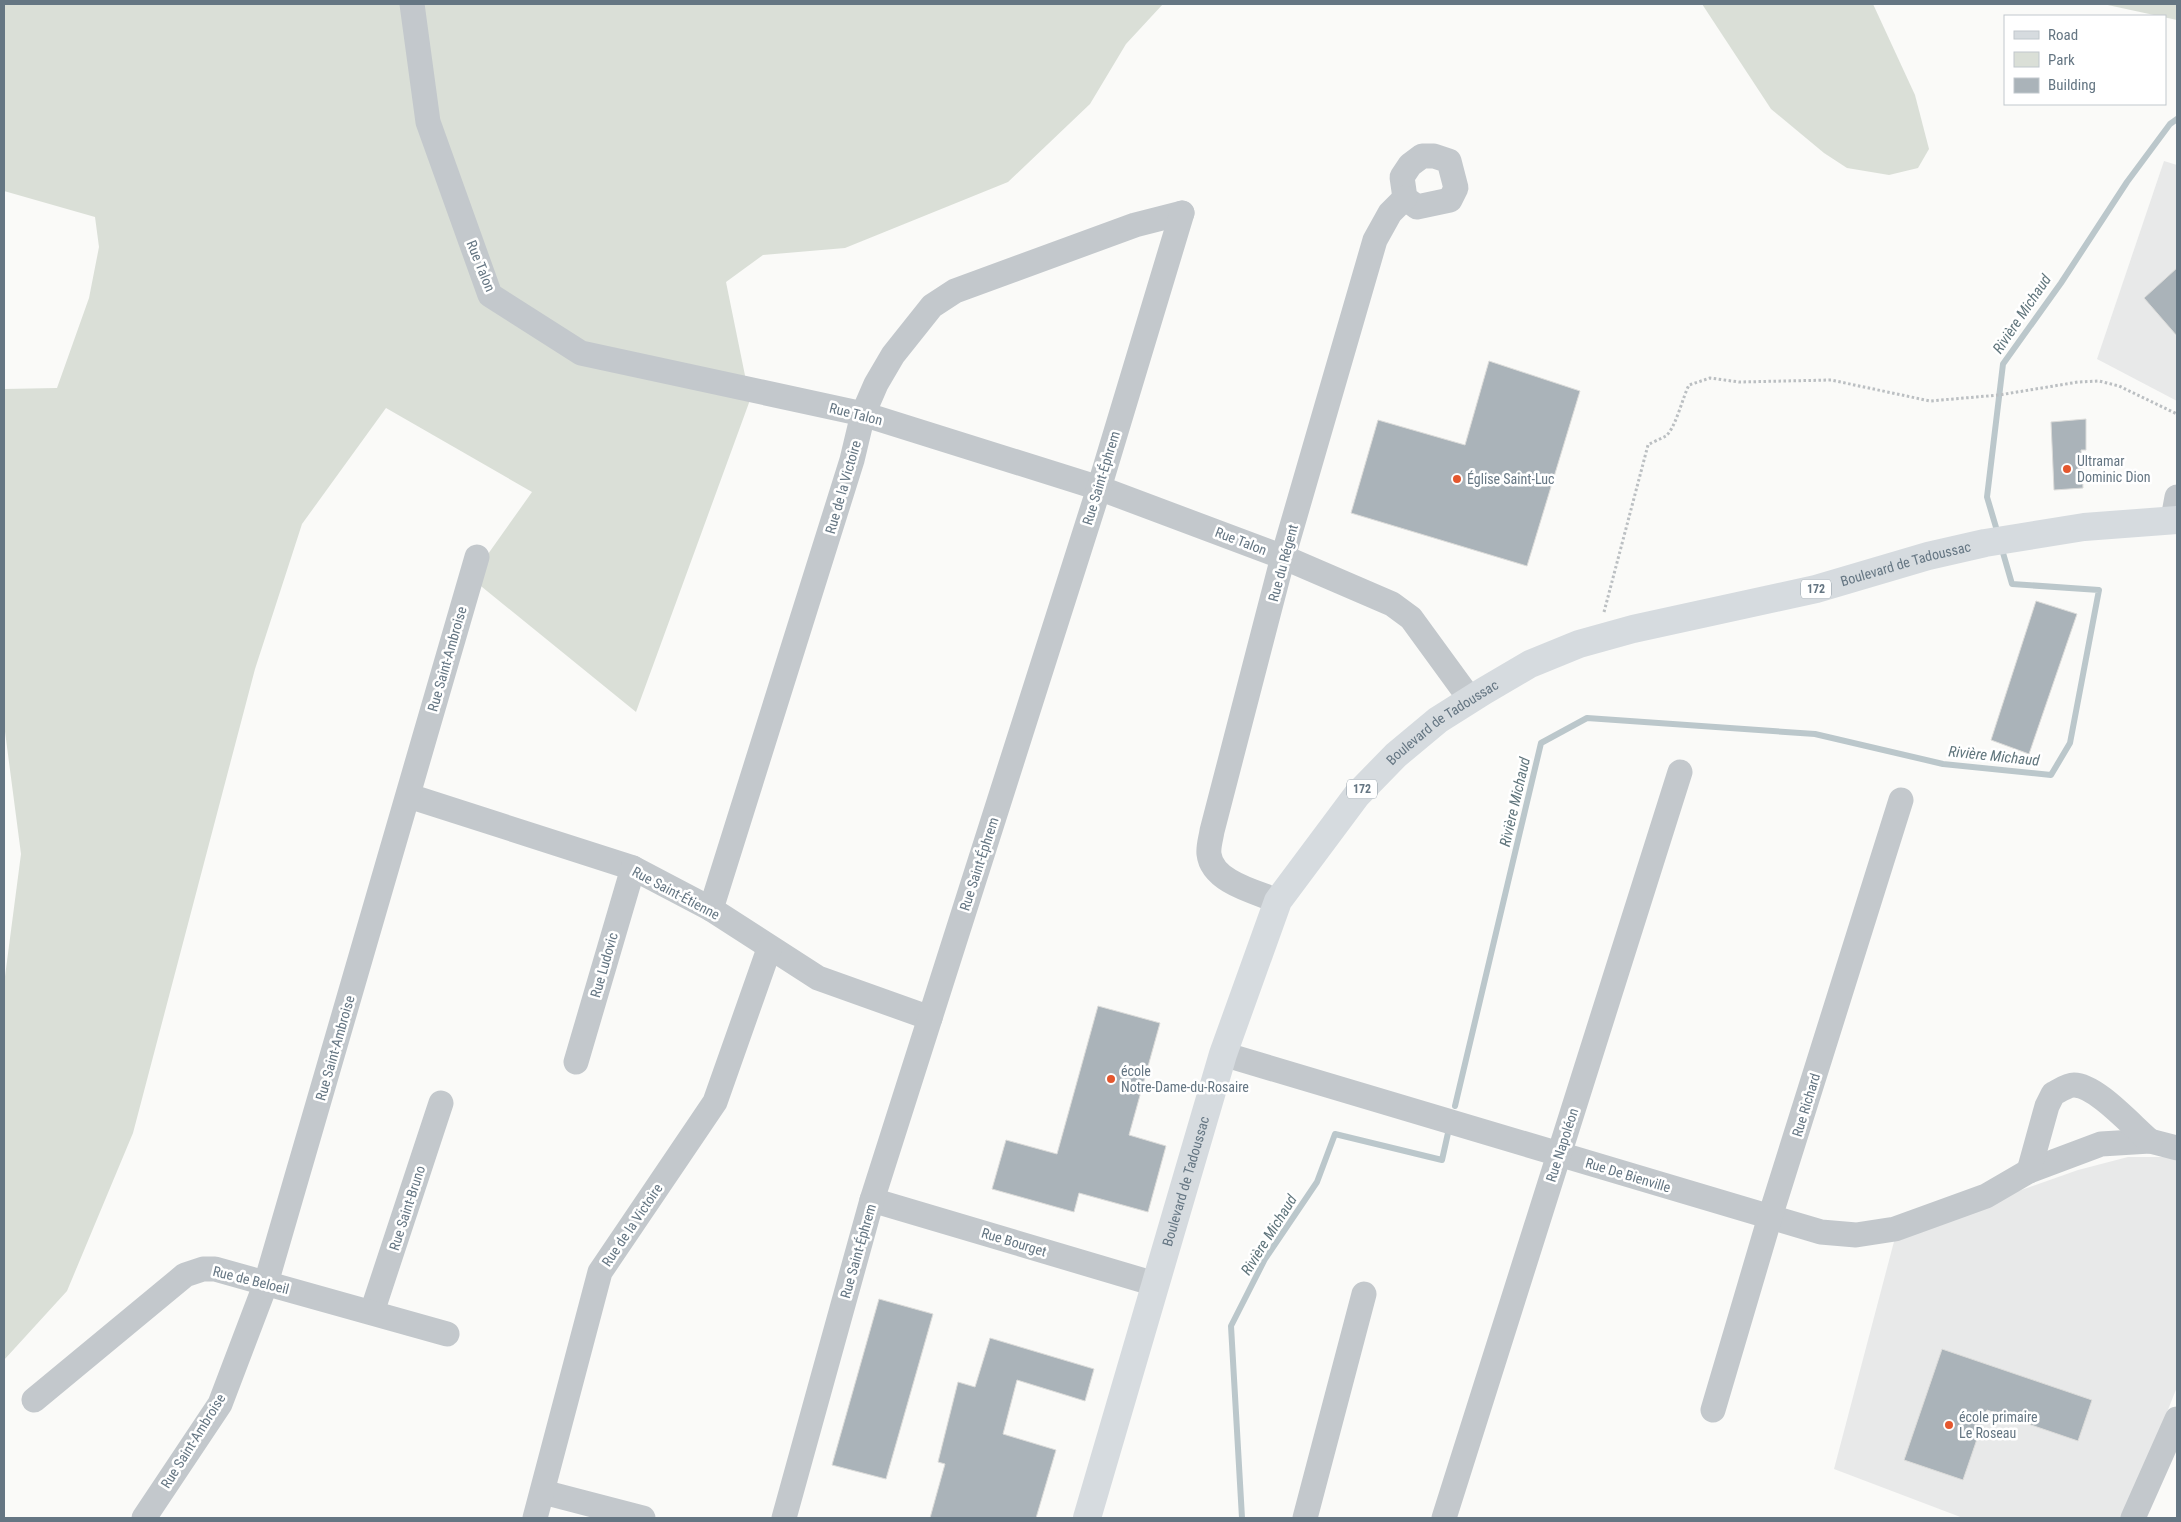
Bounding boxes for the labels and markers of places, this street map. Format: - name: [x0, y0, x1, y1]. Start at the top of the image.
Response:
- place label: Ultramar Dominic Dion: [2077, 453, 2150, 485]
- marker: Ultramar Dominic Dion: [2061, 463, 2073, 475]
- place label: Église Saint-Luc: [1467, 470, 1555, 487]
- marker: Église Saint-Luc: [1451, 473, 1463, 485]
- place label: école Notre-Dame-du-Rosaire: [1121, 1063, 1249, 1095]
- marker: école Notre-Dame-du-Rosaire: [1105, 1073, 1117, 1085]
- place label: école primaire Le Roseau: [1959, 1409, 2038, 1441]
- marker: école primaire Le Roseau: [1943, 1419, 1955, 1431]

